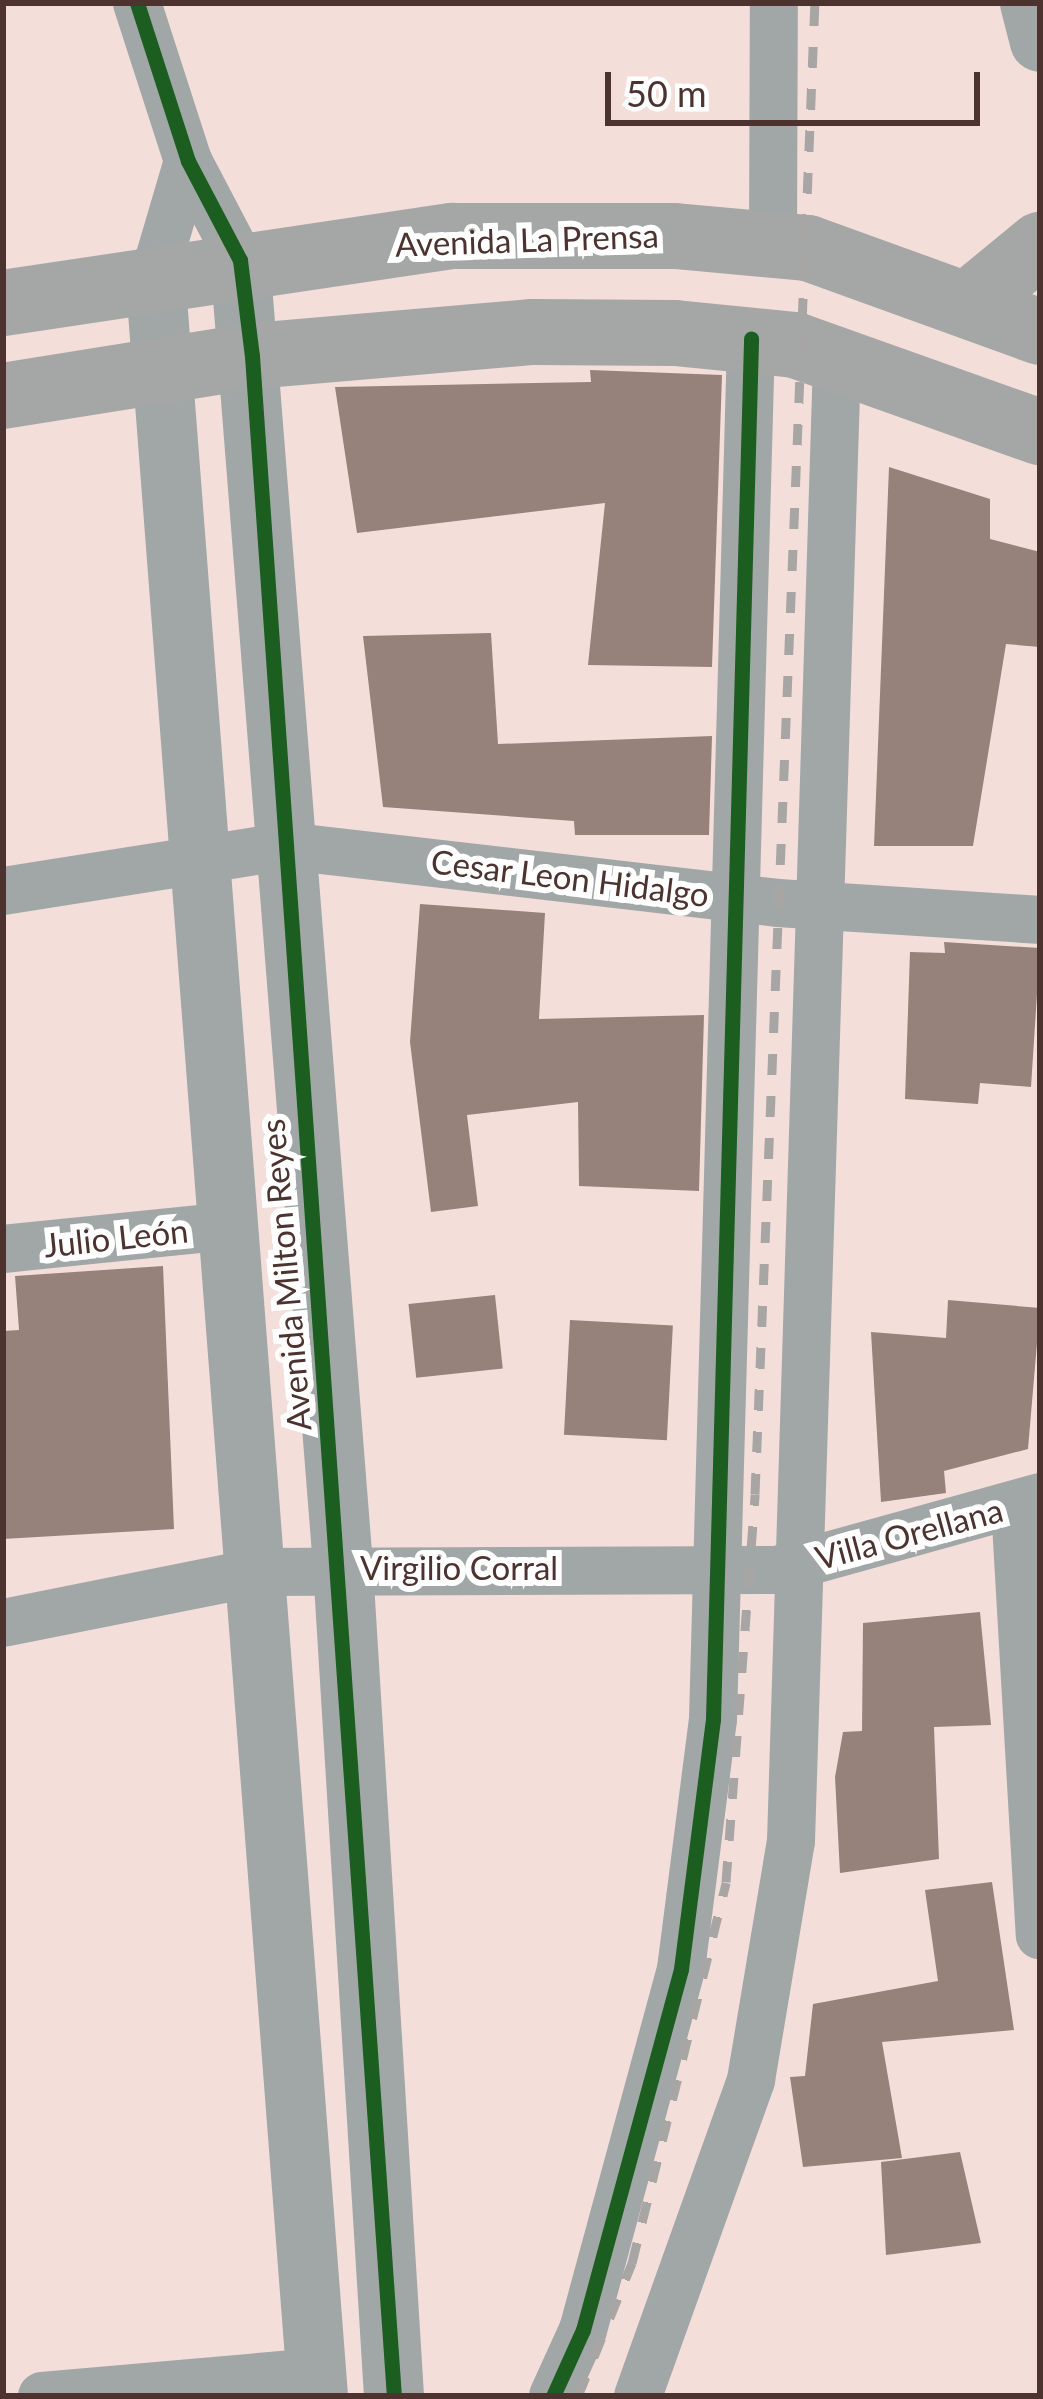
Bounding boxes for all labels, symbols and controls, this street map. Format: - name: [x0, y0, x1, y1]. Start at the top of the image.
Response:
- scale bar: [611, 48, 986, 122]
- text: 50 m: [626, 71, 707, 115]
- street label: Avenida La Prensa: [394, 216, 660, 264]
- street label: Cesar Leon Hidalgo: [429, 841, 711, 915]
- street label: Avenida Milton Reyes: [253, 1117, 319, 1433]
- street label: Julio León: [42, 1211, 190, 1265]
- street label: Villa Orellana: [811, 1490, 1007, 1578]
- street label: Virgilio Corral: [360, 1548, 558, 1588]

